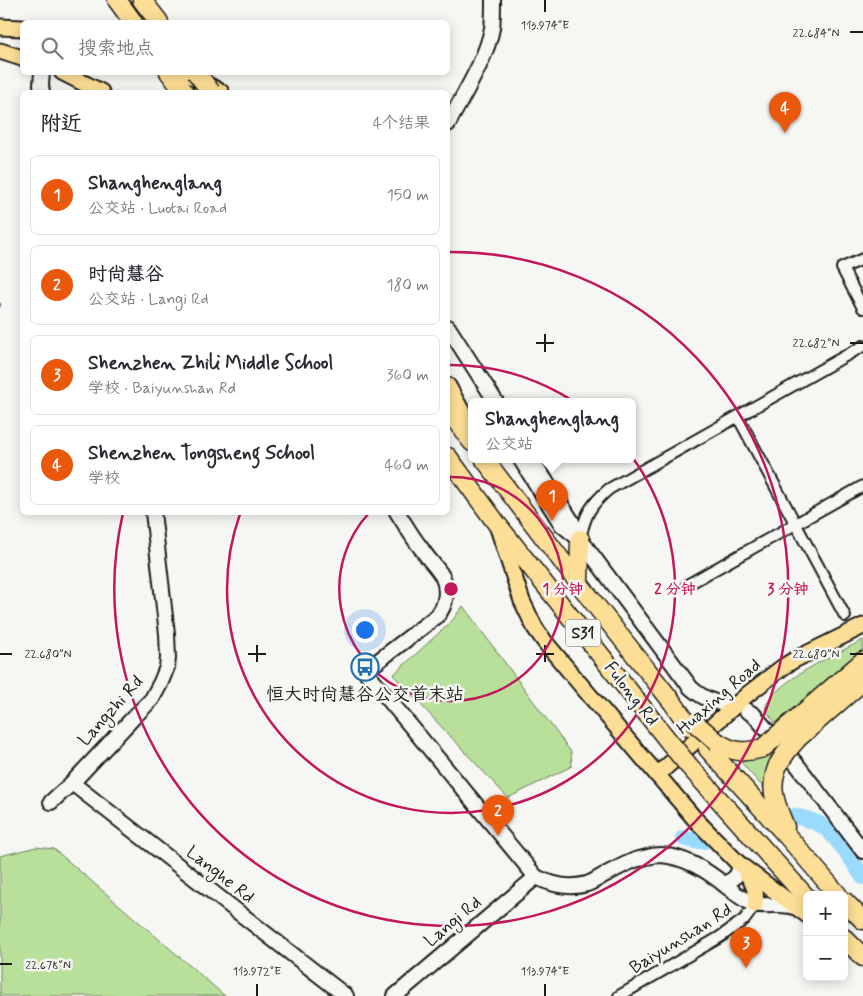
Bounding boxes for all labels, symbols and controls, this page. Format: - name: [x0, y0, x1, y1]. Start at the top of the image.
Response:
- text: 113.974°E: [521, 18, 569, 34]
- search box: [20, 20, 450, 75]
- text: 22.684°N: [793, 26, 839, 42]
- icon: search: [38, 34, 66, 62]
- text: 搜索地点: [78, 36, 154, 61]
- pin: 4: [769, 92, 801, 133]
- text: 附近: [40, 110, 82, 138]
- text: 4个结果: [373, 113, 430, 134]
- text: Shanghenglang: [88, 171, 222, 196]
- text: 1: [53, 185, 61, 206]
- text: 150 m: [387, 185, 429, 206]
- text: 公交站 · Luotai Road: [88, 198, 227, 219]
- text: 时尚慧谷: [88, 262, 164, 287]
- text: 2: [53, 275, 61, 296]
- text: 180 m: [386, 275, 429, 296]
- text: 公交站 · Langi Rd: [88, 289, 209, 310]
- text: 22.682°N: [793, 336, 839, 352]
- text: Shenzhen Zhili Middle School: [88, 351, 333, 376]
- text: 3: [53, 365, 61, 386]
- text: 360 m: [386, 365, 429, 386]
- text: 学校 · Baiyunshan Rd: [88, 378, 236, 399]
- popup: [468, 398, 636, 463]
- text: Shanghenglang: [485, 407, 619, 432]
- text: 公交站: [485, 434, 533, 455]
- text: Shenzhen Tongsheng School: [88, 441, 315, 466]
- text: 4: [52, 455, 62, 476]
- text: 460 m: [384, 455, 429, 476]
- text: 学校: [88, 468, 120, 489]
- pin: 1: [536, 480, 568, 521]
- centre of rings: [442, 580, 460, 598]
- text: 1 分钟: [543, 580, 583, 600]
- text: 2 分钟: [654, 580, 696, 600]
- text: 3 分钟: [768, 580, 808, 600]
- your location: [352, 617, 378, 643]
- road number: S31: [566, 620, 600, 646]
- text: 22.680°N: [24, 647, 72, 663]
- text: 22.680°N: [792, 647, 840, 663]
- bus stop icon: 恒大时尚慧谷公交首末站: [350, 652, 380, 682]
- street label: Huaxing Road: [672, 654, 766, 740]
- street label: Fulong Rd: [598, 657, 664, 731]
- street label: Langzhi Rd: [73, 671, 150, 752]
- place label: 恒大时尚慧谷公交首末站: [266, 683, 464, 707]
- pin: 2: [482, 795, 514, 836]
- street label: Langhe Rd: [180, 841, 259, 910]
- street label: Langi Rd: [419, 891, 487, 954]
- map controls: [803, 891, 848, 981]
- button: +: [803, 891, 848, 936]
- street label: Baiyunshan Rd: [625, 898, 737, 980]
- pin: 3: [730, 927, 762, 968]
- button: −: [803, 936, 848, 981]
- text: 22.678°N: [25, 958, 71, 974]
- text: 113.972°E: [233, 964, 281, 980]
- text: 113.974°E: [521, 964, 569, 980]

